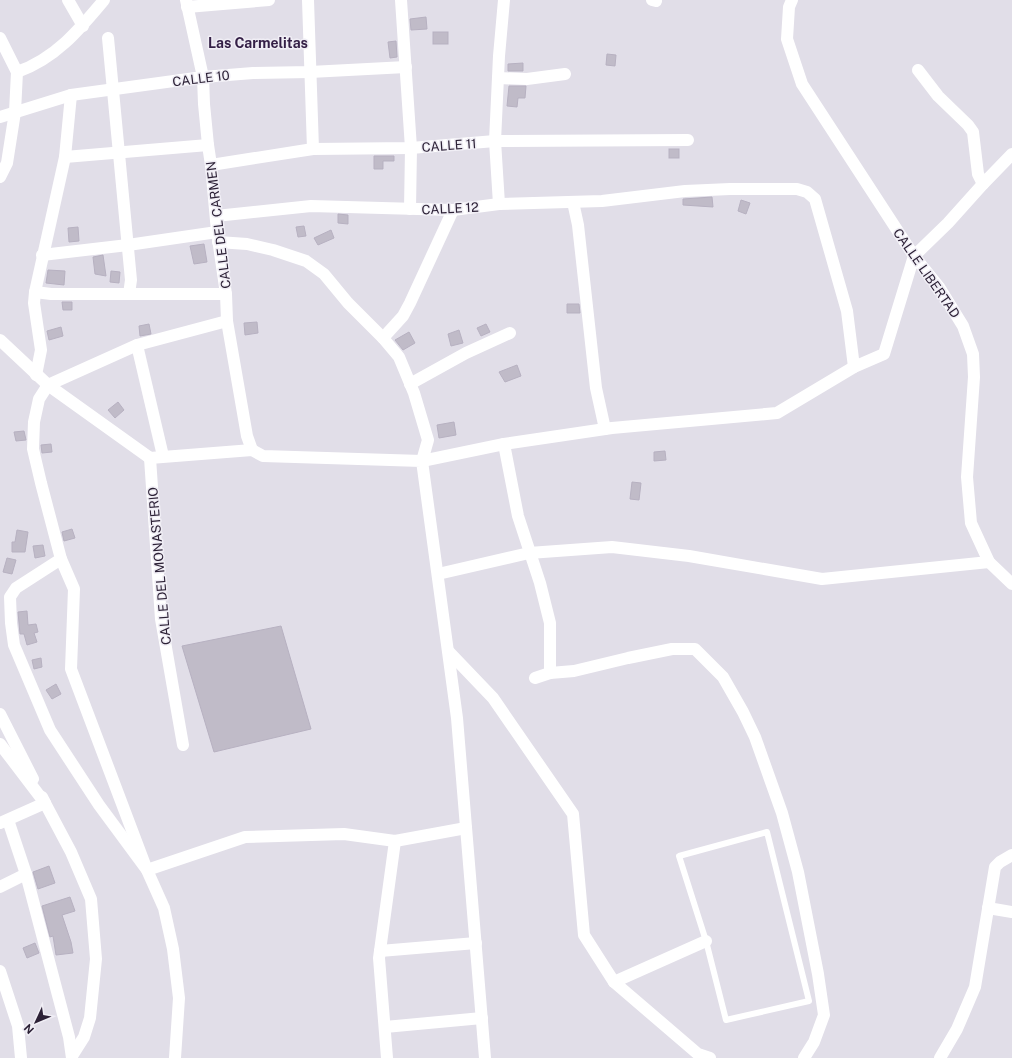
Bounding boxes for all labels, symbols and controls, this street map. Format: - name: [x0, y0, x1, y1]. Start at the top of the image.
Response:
- district label: Las Carmelitas: [208, 35, 308, 51]
- street label: CALLE 10: [172, 68, 231, 89]
- street label: CALLE 11: [421, 136, 477, 155]
- street label: CALLE DEL CARMEN: [203, 160, 234, 290]
- street label: CALLE 12: [421, 199, 479, 217]
- street label: CALLE LIBERTAD: [890, 226, 963, 321]
- street label: CALLE DEL MONASTERIO: [145, 486, 174, 645]
- north arrow: [16, 1002, 56, 1042]
- text: N: [22, 1022, 36, 1036]

